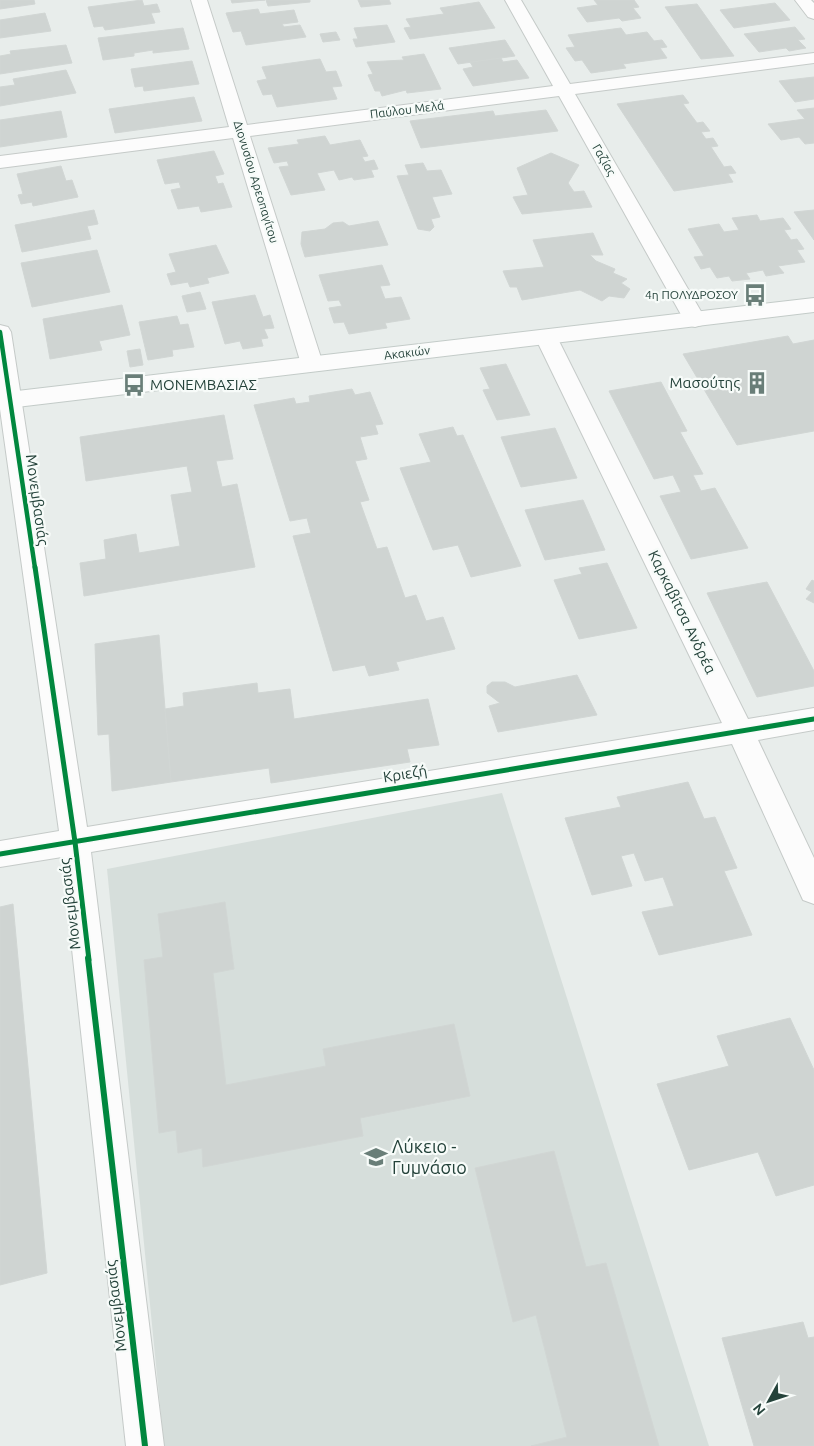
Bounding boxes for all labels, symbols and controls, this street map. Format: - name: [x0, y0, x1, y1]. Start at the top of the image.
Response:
- street label: Παύλου Μελά: [369, 99, 445, 121]
- street label: Διονυσίου Αρεοπαγίτου: [232, 119, 281, 245]
- street label: Γαζίας: [589, 142, 619, 179]
- bus stop icon: 4η ΠΟΛΥΔΡΟΣΟΥ: [742, 282, 768, 308]
- place label: 4η ΠΟΛΥΔΡΟΣΟΥ: [645, 288, 738, 301]
- street label: Ακακιών: [383, 343, 431, 362]
- building icon: Μασούτης: [744, 370, 770, 396]
- bus stop icon: ΜΟΝΕΜΒΑΣΙΑΣ: [121, 372, 147, 398]
- place label: Μασούτης: [670, 374, 740, 391]
- place label: ΜΟΝΕΜΒΑΣΙΑΣ: [150, 376, 257, 393]
- street label: Μονεμβασιάς: [23, 453, 52, 547]
- street label: Καρκαβίτσα Ανδρέα: [645, 547, 720, 676]
- street label: Κριεζή: [382, 762, 428, 785]
- street label: Μονεμβασιάς: [55, 857, 84, 951]
- place label: Λύκειο - Γυμνάσιο: [392, 1136, 467, 1177]
- school or university icon: Λύκειο - Γυμνάσιο: [363, 1144, 389, 1170]
- street label: Μονεμβασιάς: [101, 1259, 130, 1353]
- north arrow: [744, 1376, 794, 1426]
- text: N: [750, 1400, 769, 1419]

